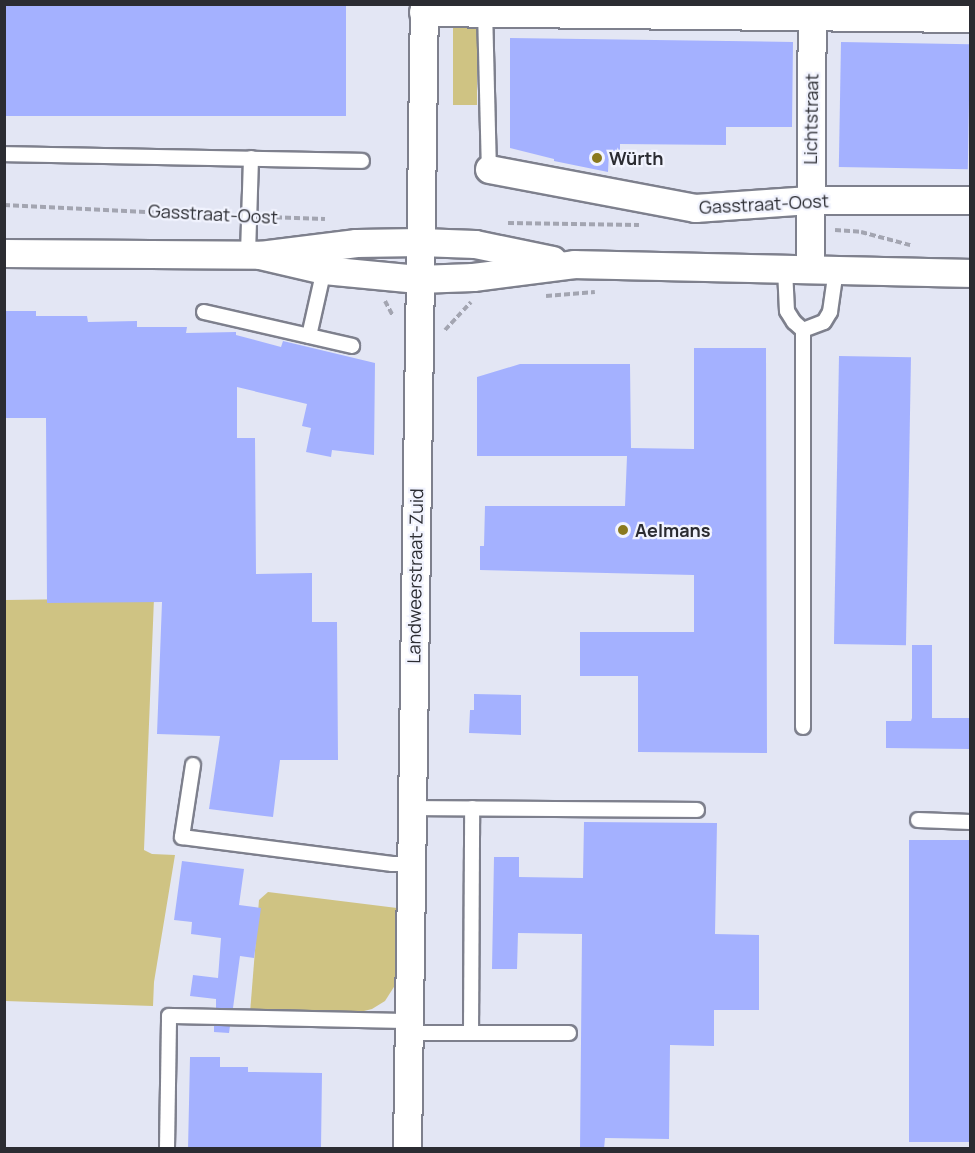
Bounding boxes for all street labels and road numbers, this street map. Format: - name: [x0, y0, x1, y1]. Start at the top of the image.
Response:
- street label: Lichtstraat: [799, 73, 823, 165]
- street label: Gasstraat-Oost: [699, 190, 829, 218]
- street label: Gasstraat-Oost: [148, 200, 278, 228]
- street label: Landweerstraat-Zuid: [403, 488, 427, 664]

